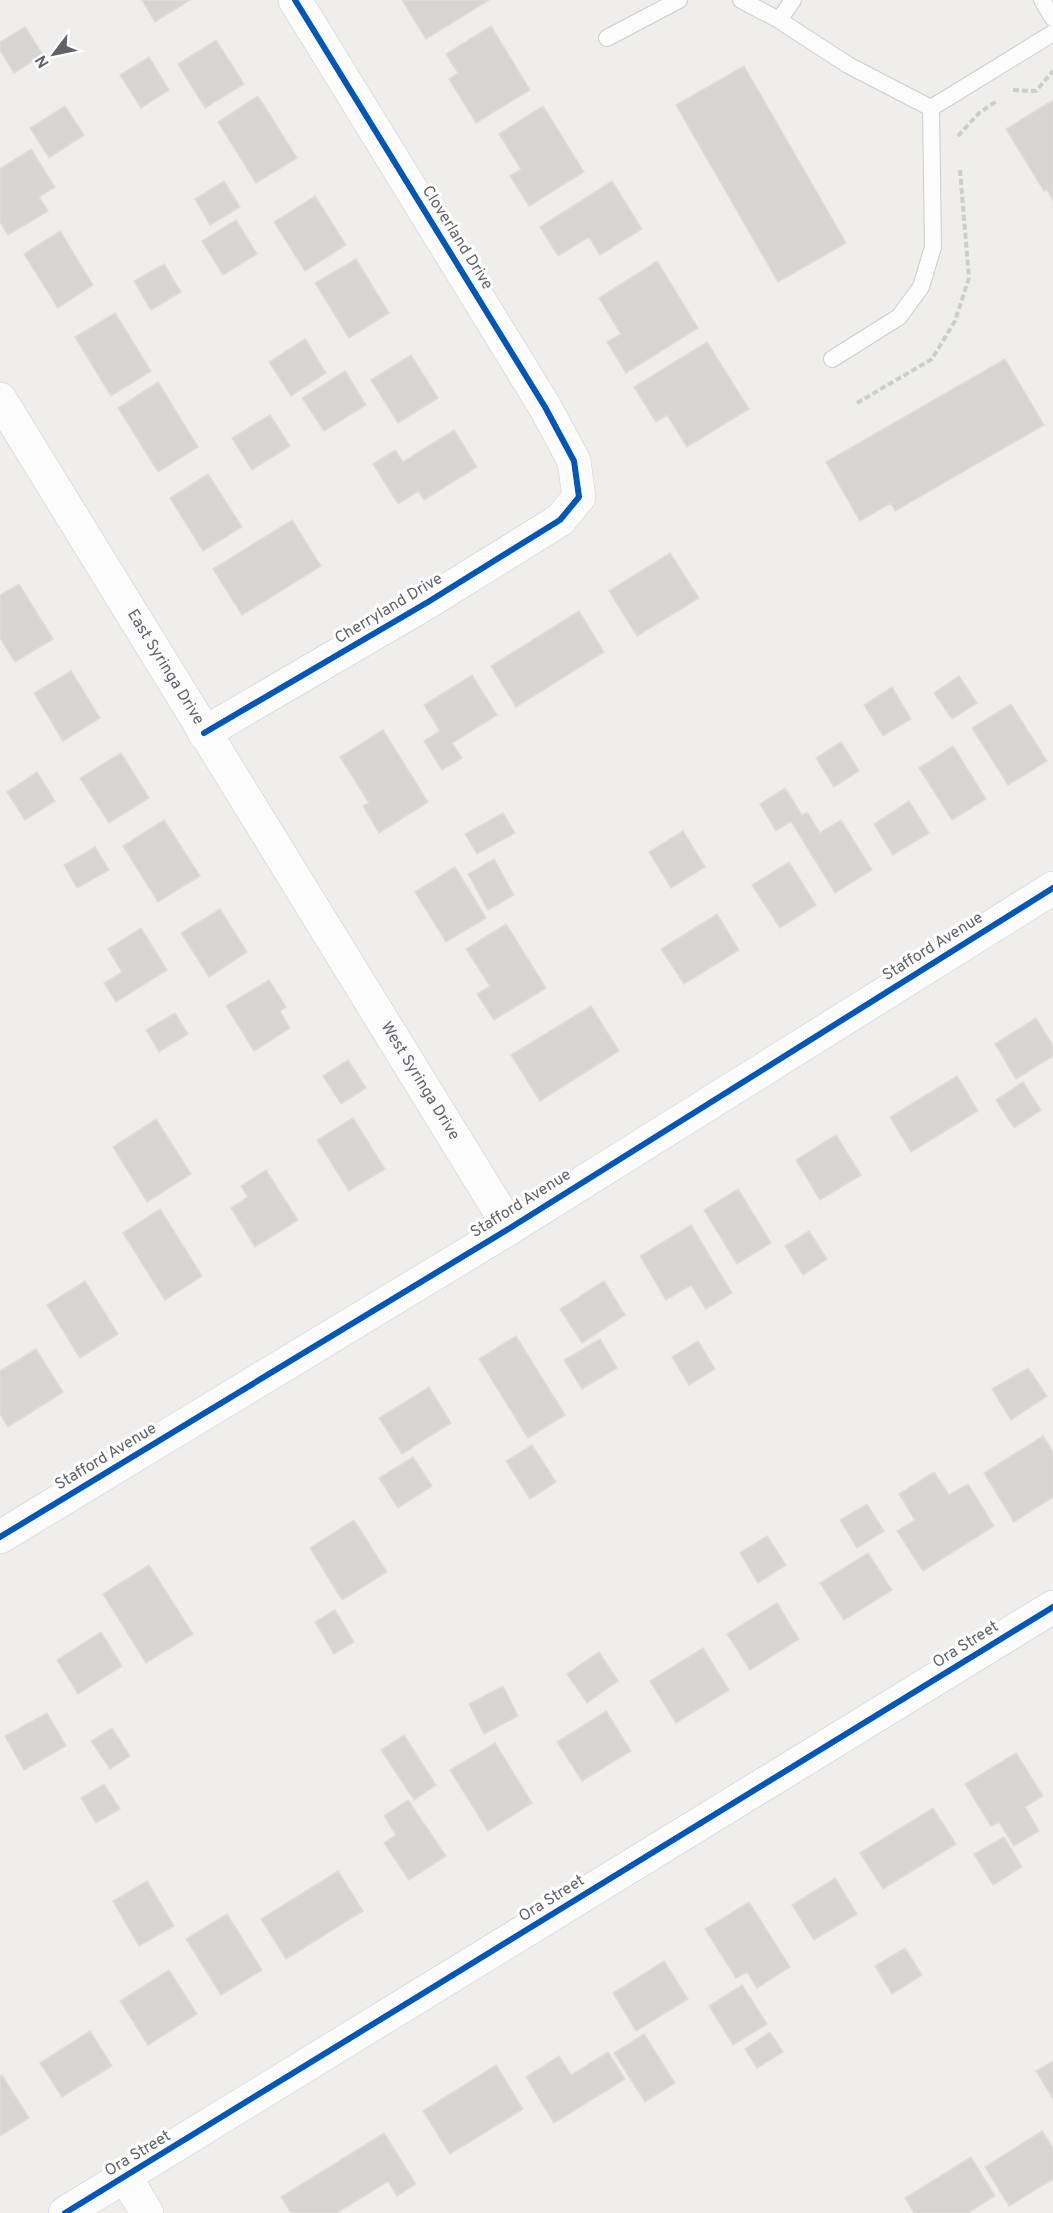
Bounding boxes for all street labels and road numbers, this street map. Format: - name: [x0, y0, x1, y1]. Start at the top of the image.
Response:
- street label: Cloverland Drive: [417, 182, 497, 294]
- street label: Cherryland Drive: [332, 569, 446, 649]
- street label: East Syringa Drive: [122, 606, 208, 729]
- street label: Stafford Avenue: [879, 908, 987, 986]
- street label: West Syringa Drive: [376, 1018, 464, 1144]
- street label: Stafford Avenue: [467, 1165, 575, 1243]
- street label: Stafford Avenue: [52, 1419, 160, 1495]
- street label: Ora Street: [929, 1617, 1003, 1673]
- street label: Ora Street: [515, 1871, 589, 1927]
- street label: Ora Street: [101, 2126, 175, 2182]

